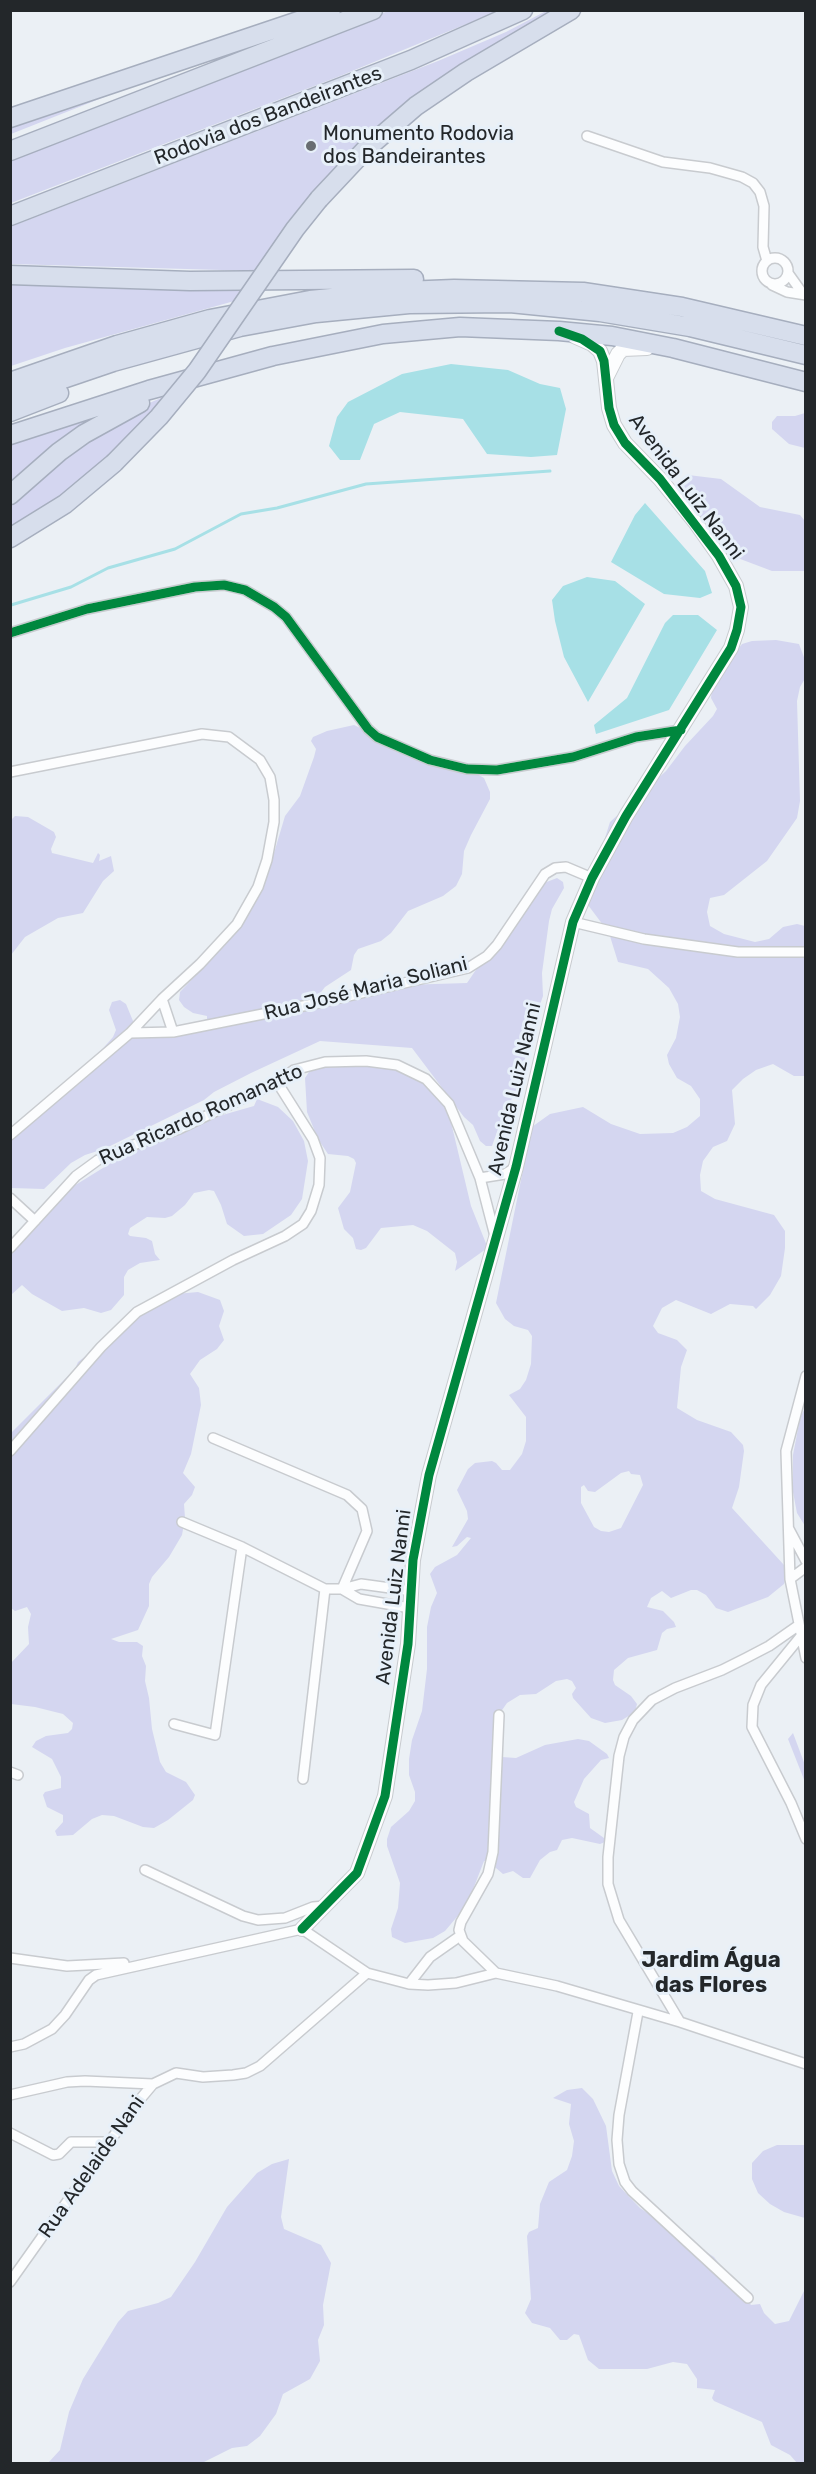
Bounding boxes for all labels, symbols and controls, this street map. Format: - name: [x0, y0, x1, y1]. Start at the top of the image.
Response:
- street label: Rodovia dos Bandeirantes: [151, 61, 385, 171]
- place label: Monumento Rodovia dos Bandeirantes: [323, 122, 514, 169]
- marker: Monumento Rodovia dos Bandeirantes: [304, 139, 318, 153]
- street label: Avenida Luiz Nanni: [623, 409, 749, 565]
- street label: Rua José Maria Soliani: [262, 952, 470, 1026]
- street label: Avenida Luiz Nanni: [483, 1000, 547, 1178]
- street label: Rua Ricardo Romanatto: [96, 1059, 306, 1171]
- street label: Avenida Luiz Nanni: [371, 1508, 417, 1686]
- district label: Jardim Água das Flores: [641, 1948, 781, 2000]
- street label: Rua Adelaide Nani: [34, 2091, 150, 2243]

